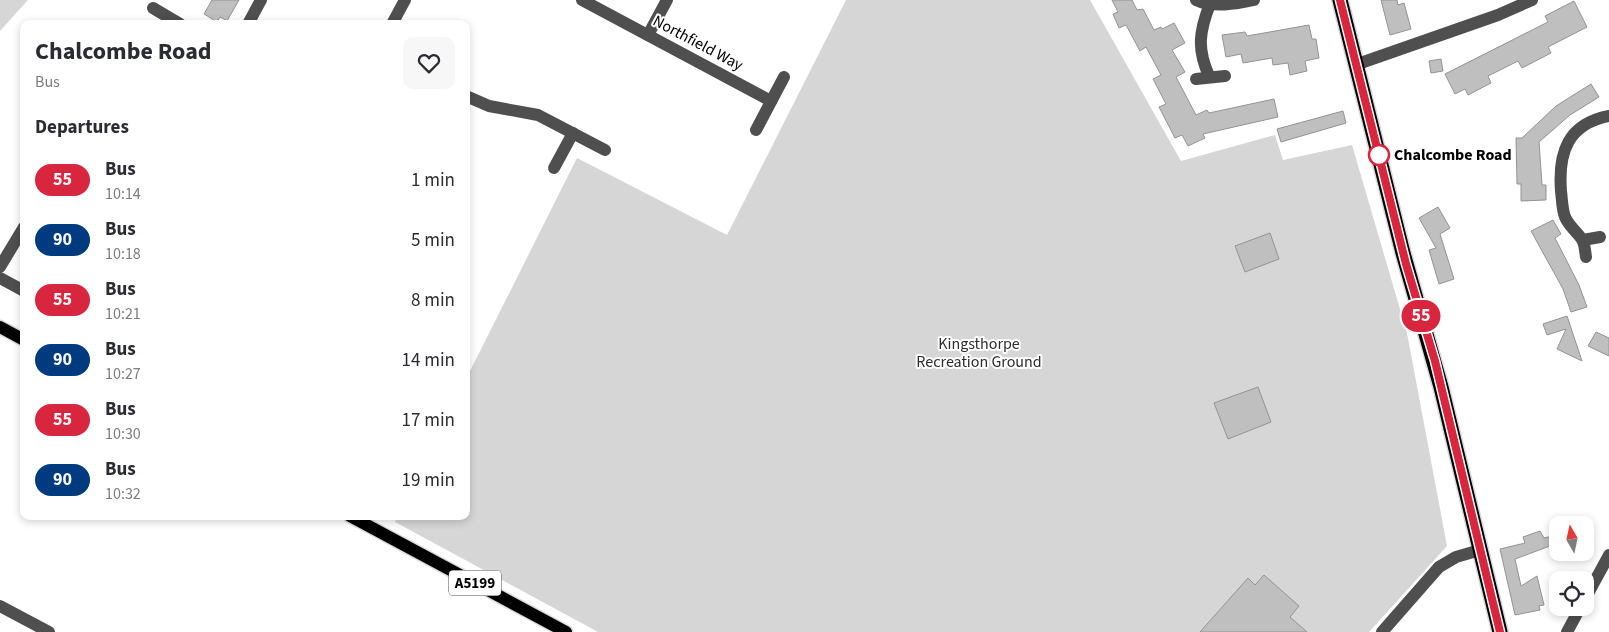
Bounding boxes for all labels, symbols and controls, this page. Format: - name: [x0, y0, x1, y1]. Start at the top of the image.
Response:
- street label: Northfield Way: [649, 10, 747, 76]
- text: Chalcombe Road: [35, 34, 212, 69]
- button: heart: [403, 37, 455, 89]
- text: Bus: [35, 71, 60, 93]
- text: Departures: [35, 114, 129, 141]
- marker: Chalcombe Road: [1368, 144, 1390, 166]
- place label: Chalcombe Road: [1394, 144, 1512, 166]
- text: Bus: [105, 156, 136, 183]
- text: 55: [53, 167, 72, 192]
- text: 1 min: [411, 167, 455, 194]
- text: 10:14: [105, 183, 141, 205]
- text: Bus: [105, 216, 136, 243]
- text: 90: [53, 227, 72, 252]
- text: 5 min: [411, 227, 455, 254]
- text: 10:18: [105, 243, 141, 265]
- text: Bus: [105, 276, 136, 303]
- text: 55: [53, 287, 72, 312]
- text: 8 min: [411, 287, 455, 314]
- line badge: 55: [1398, 300, 1444, 332]
- text: 10:21: [105, 303, 141, 325]
- text: 55: [1411, 303, 1431, 328]
- park label: Kingsthorpe Recreation Ground: [916, 333, 1042, 373]
- text: Bus: [105, 336, 136, 363]
- text: 90: [53, 347, 72, 372]
- text: 14 min: [401, 347, 455, 374]
- text: 10:27: [105, 363, 141, 385]
- text: Bus: [105, 396, 136, 423]
- text: 55: [53, 407, 72, 432]
- text: 17 min: [401, 407, 455, 434]
- text: 10:30: [105, 423, 141, 445]
- text: Bus: [105, 456, 136, 483]
- text: 90: [53, 467, 72, 492]
- text: 19 min: [401, 467, 455, 494]
- text: 10:32: [105, 483, 141, 505]
- north arrow: [1549, 516, 1594, 561]
- map controls: [1549, 516, 1594, 616]
- road number: A5199: [449, 570, 501, 596]
- button: locate: [1549, 571, 1594, 616]

